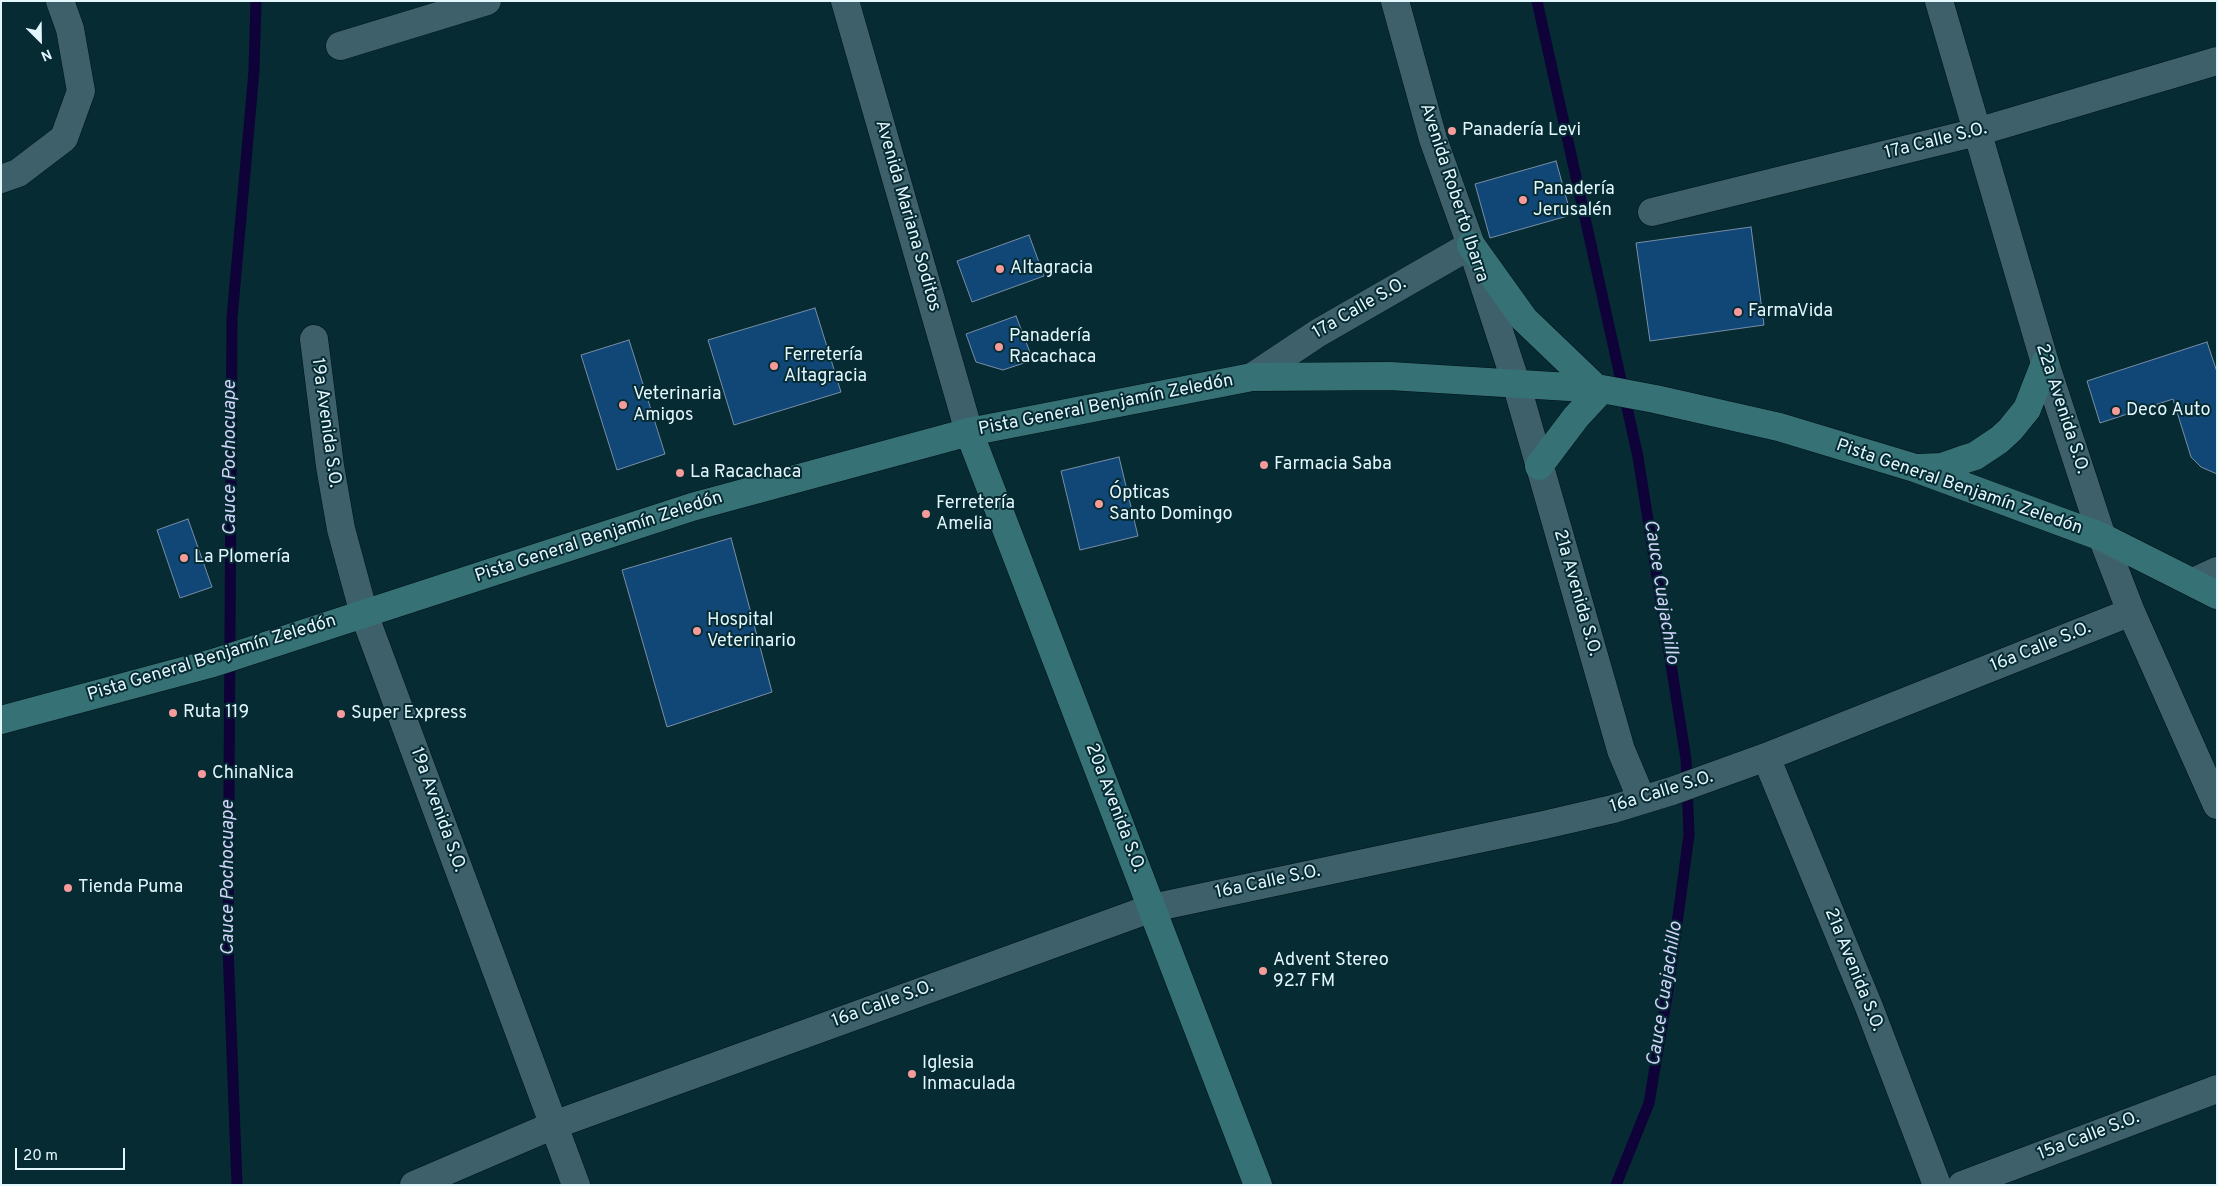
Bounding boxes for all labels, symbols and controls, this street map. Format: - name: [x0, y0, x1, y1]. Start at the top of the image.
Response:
- north arrow: [15, 15, 65, 65]
- text: N: [38, 44, 54, 64]
- street label: Avenida Roberto Ibarra: [1414, 101, 1492, 285]
- street label: Avenida Mariana Soditos: [869, 118, 945, 314]
- street label: 17a Calle S.O.: [1883, 119, 1989, 165]
- place label: Panadería Levi: [1462, 120, 1581, 142]
- marker: Panadería Levi: [1446, 125, 1458, 137]
- place label: Panadería Jerusalén: [1533, 179, 1615, 222]
- marker: Panadería Jerusalén: [1517, 194, 1529, 206]
- place label: Altagracia: [1010, 258, 1093, 280]
- marker: Altagracia: [994, 263, 1006, 275]
- street label: 17a Calle S.O.: [1309, 273, 1411, 345]
- place label: FarmaVida: [1748, 301, 1833, 323]
- marker: FarmaVida: [1732, 306, 1744, 318]
- place label: Panadería Racachaca: [1009, 326, 1096, 368]
- marker: Panadería Racachaca: [993, 341, 1005, 353]
- street label: 22a Avenida S.O.: [2030, 341, 2092, 477]
- place label: Ferretería Altagracia: [784, 345, 867, 388]
- street label: 19a Avenida S.O.: [305, 357, 345, 489]
- marker: Ferretería Altagracia: [768, 360, 780, 372]
- street label: Pista General Benjamín Zeledón: [977, 371, 1235, 441]
- water label: Cauce Pochocuape: [220, 380, 242, 536]
- place label: Veterinaria Amigos: [633, 384, 721, 426]
- marker: Veterinaria Amigos: [617, 399, 629, 411]
- place label: Deco Auto: [2126, 400, 2210, 422]
- marker: Deco Auto: [2110, 405, 2122, 417]
- street label: Pista General Benjamín Zeledón: [1833, 436, 2085, 540]
- place label: Farmacia Saba: [1274, 454, 1392, 476]
- marker: Farmacia Saba: [1258, 459, 1270, 471]
- place label: La Racachaca: [690, 462, 801, 484]
- marker: La Racachaca: [674, 467, 686, 479]
- place label: Ópticas Santo Domingo: [1109, 483, 1233, 526]
- street label: Pista General Benjamín Zeledón: [472, 488, 726, 588]
- place label: Ferretería Amelia: [936, 493, 1015, 536]
- marker: Ópticas Santo Domingo: [1093, 498, 1105, 510]
- marker: Ferretería Amelia: [920, 508, 932, 520]
- water label: Cauce Cuajachillo: [1637, 518, 1683, 666]
- street label: 21a Avenida S.O.: [1548, 527, 1604, 659]
- place label: La Plomería: [194, 547, 290, 569]
- marker: La Plomería: [178, 552, 190, 564]
- place label: Hospital Veterinario: [707, 610, 796, 652]
- street label: Pista General Benjamín Zeledón: [85, 611, 339, 707]
- street label: 16a Calle S.O.: [1988, 618, 2094, 678]
- marker: Hospital Veterinario: [691, 625, 703, 637]
- place label: Ruta 119: [183, 702, 249, 724]
- place label: Super Express: [351, 703, 467, 725]
- marker: Ruta 119: [167, 707, 179, 719]
- marker: Super Express: [335, 708, 347, 720]
- street label: 20a Avenida S.O.: [1080, 741, 1148, 875]
- street label: 19a Avenida S.O.: [404, 745, 470, 875]
- place label: ChinaNica: [212, 763, 294, 785]
- street label: 16a Calle S.O.: [1608, 767, 1716, 819]
- marker: ChinaNica: [196, 768, 208, 780]
- water label: Cauce Pochocuape: [218, 800, 240, 956]
- street label: 16a Calle S.O.: [1214, 861, 1322, 905]
- place label: Tienda Puma: [78, 877, 183, 899]
- marker: Tienda Puma: [62, 882, 74, 894]
- street label: 21a Avenida S.O.: [1819, 905, 1887, 1035]
- water label: Cauce Cuajachillo: [1643, 920, 1689, 1068]
- place label: Advent Stereo 92.7 FM: [1273, 950, 1389, 992]
- marker: Advent Stereo 92.7 FM: [1257, 965, 1269, 977]
- street label: 16a Calle S.O.: [829, 977, 937, 1033]
- place label: Iglesia Inmaculada: [922, 1053, 1016, 1096]
- marker: Iglesia Inmaculada: [906, 1068, 918, 1080]
- street label: 15a Calle S.O.: [2035, 1108, 2143, 1166]
- scale bar: [18, 1138, 128, 1170]
- text: 20 m: [23, 1147, 58, 1166]

